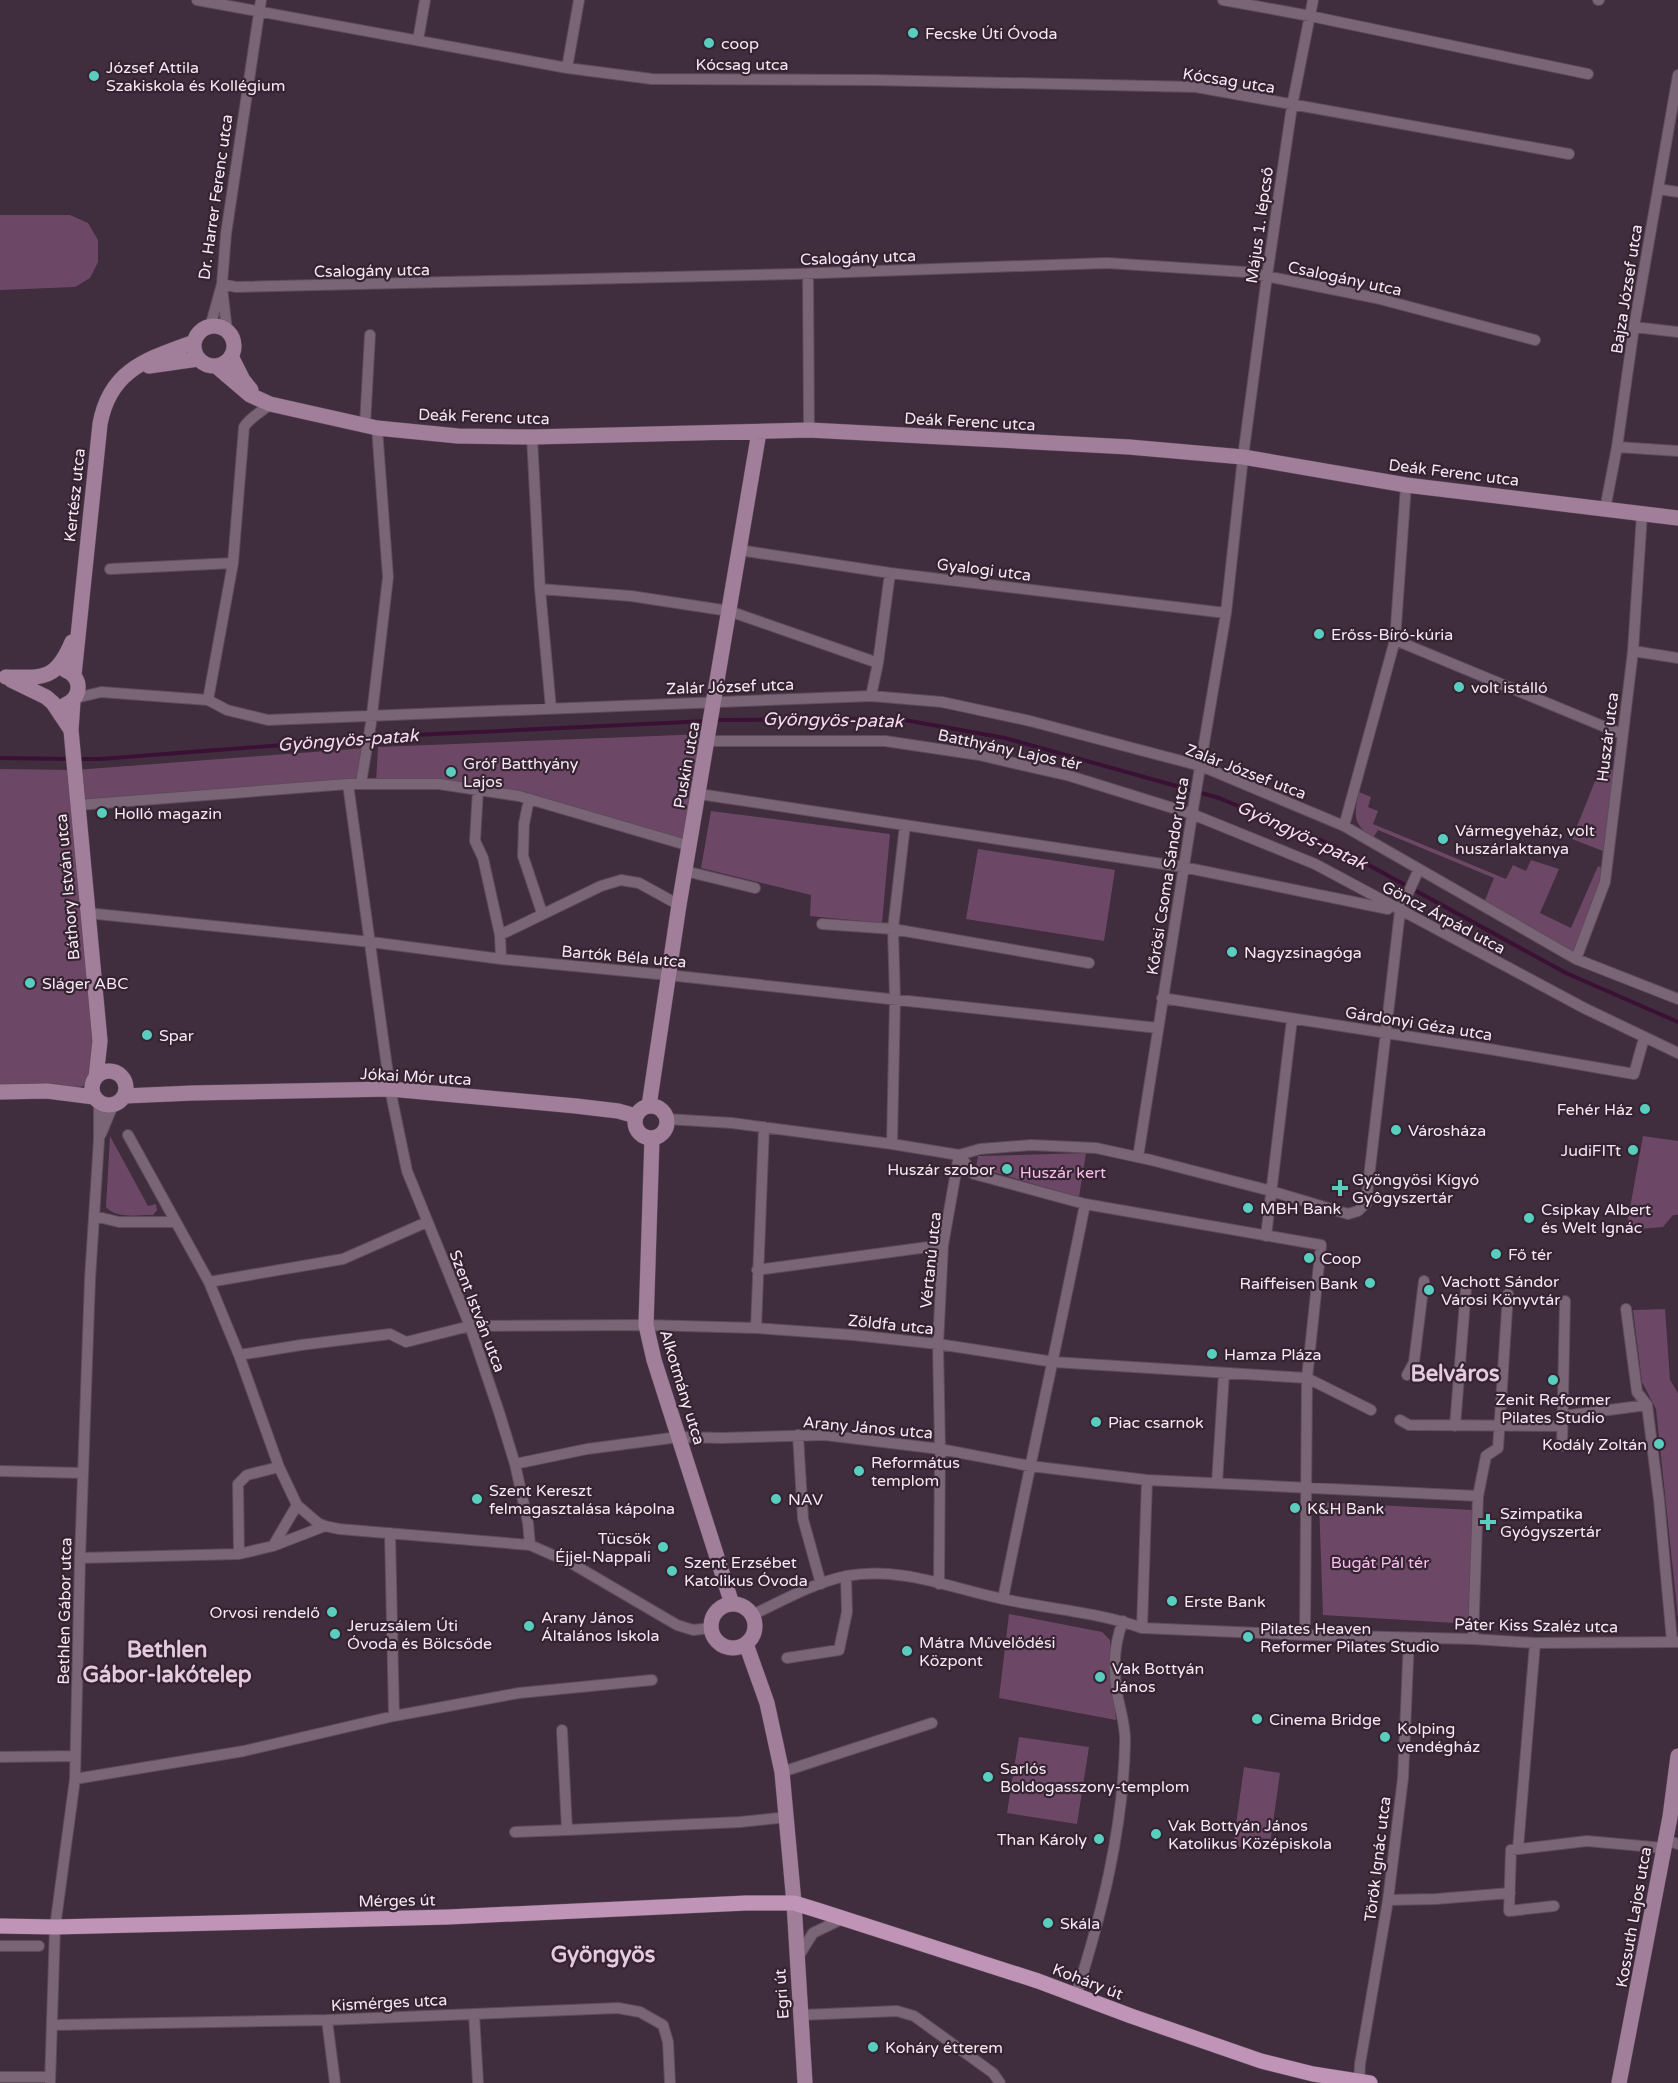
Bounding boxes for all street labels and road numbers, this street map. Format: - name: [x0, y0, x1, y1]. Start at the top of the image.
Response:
- street label: Kócsag utca: [695, 55, 789, 75]
- street label: Kócsag utca: [1181, 64, 1276, 98]
- street label: Dr. Harrer Ferenc utca: [194, 113, 238, 281]
- street label: Május 1. lépcső: [1242, 166, 1278, 285]
- street label: Bajza József utca: [1607, 223, 1647, 355]
- street label: Csalogány utca: [800, 246, 916, 270]
- street label: Csalogány utca: [1286, 257, 1404, 301]
- street label: Csalogány utca: [314, 260, 430, 282]
- street label: Deák Ferenc utca: [418, 405, 550, 429]
- street label: Deák Ferenc utca: [904, 409, 1036, 435]
- street label: Kertész utca: [60, 447, 90, 543]
- street label: Deák Ferenc utca: [1387, 455, 1520, 491]
- street label: Gyalogi utca: [936, 554, 1032, 586]
- street label: Zalár József utca: [666, 675, 794, 699]
- street label: Huszár utca: [1593, 691, 1623, 783]
- street label: Puskin utca: [670, 720, 704, 810]
- street label: Batthyány Lajos tér: [936, 725, 1084, 775]
- street label: Zalár József utca: [1182, 740, 1309, 804]
- street label: Kőrösi Csoma Sándor utca: [1142, 776, 1194, 977]
- street label: Báthory István utca: [52, 813, 84, 961]
- street label: Göncz Árpád utca: [1378, 877, 1509, 959]
- street label: Bartók Béla utca: [561, 942, 687, 972]
- street label: Gárdonyi Géza utca: [1344, 1002, 1494, 1045]
- street label: Jókai Mór utca: [360, 1064, 472, 1090]
- street label: Vértanú utca: [916, 1211, 946, 1310]
- street label: Szent István utca: [445, 1247, 510, 1375]
- street label: Zöldfa utca: [847, 1311, 935, 1339]
- street label: Alkotmány utca: [655, 1327, 709, 1447]
- street label: Arany János utca: [802, 1412, 934, 1444]
- street label: Bethlen Gábor utca: [54, 1537, 76, 1685]
- street label: Páter Kiss Szaléz utca: [1454, 1615, 1618, 1637]
- street label: Török Ignác utca: [1360, 1795, 1396, 1923]
- street label: Kossuth Lajos utca: [1612, 1845, 1656, 1989]
- street label: Mérges út: [358, 1890, 436, 1912]
- street label: Koháry út: [1050, 1959, 1126, 2005]
- street label: Egri út: [770, 1968, 794, 2020]
- street label: Kismérges utca: [330, 1990, 448, 2016]

